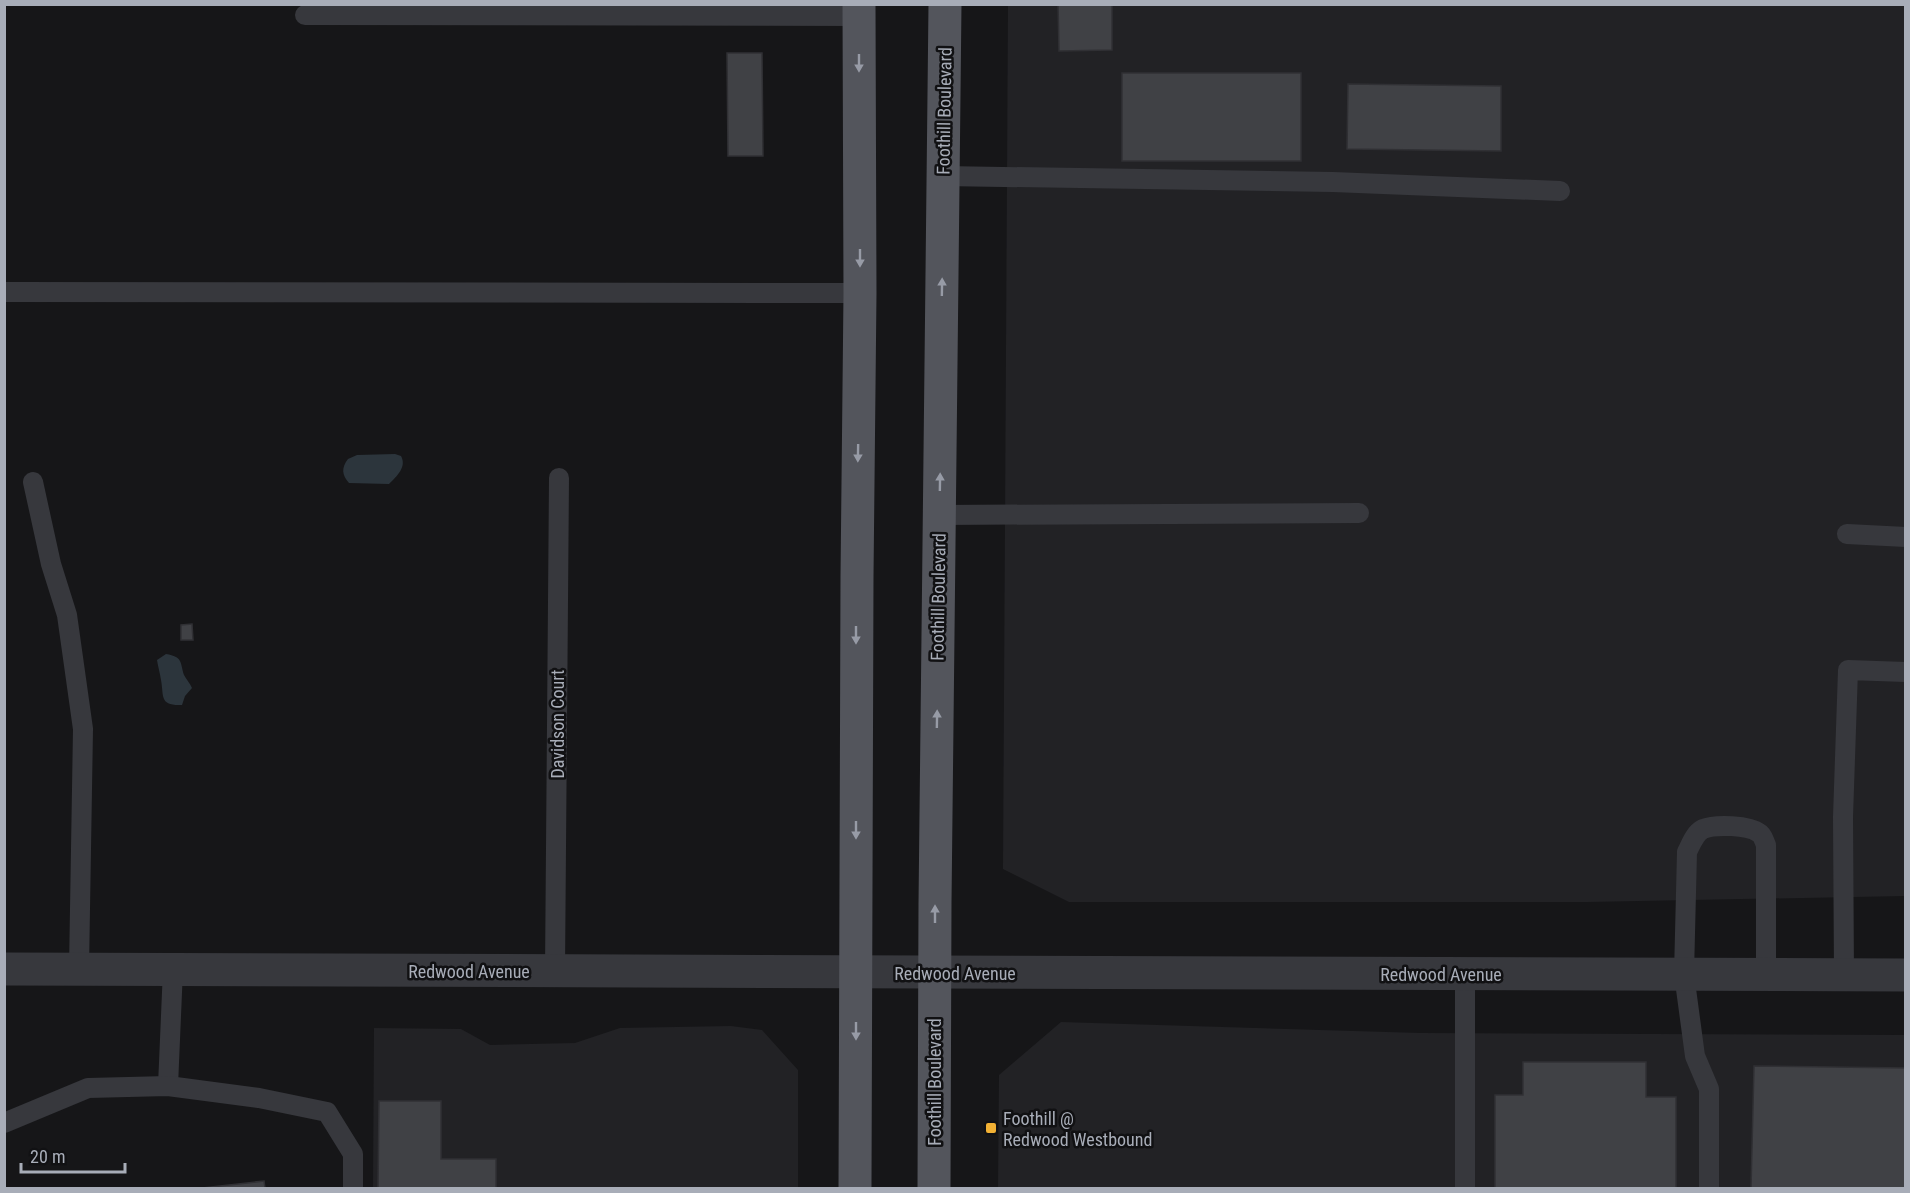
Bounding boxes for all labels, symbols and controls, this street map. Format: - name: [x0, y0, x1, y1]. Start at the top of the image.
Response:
- street label: Foothill Boulevard: [932, 47, 956, 175]
- one-way arrow: [854, 53, 864, 72]
- one-way arrow: [855, 248, 865, 267]
- one-way arrow: [937, 278, 947, 297]
- one-way arrow: [853, 443, 863, 462]
- one-way arrow: [935, 473, 945, 492]
- street label: Foothill Boulevard: [926, 533, 950, 661]
- one-way arrow: [851, 626, 861, 645]
- street label: Davidson Court: [547, 670, 568, 778]
- one-way arrow: [932, 710, 942, 729]
- one-way arrow: [851, 821, 861, 840]
- one-way arrow: [930, 905, 940, 924]
- street label: Redwood Avenue: [408, 961, 530, 982]
- street label: Redwood Avenue: [894, 963, 1016, 984]
- street label: Redwood Avenue: [1380, 964, 1502, 985]
- street label: Foothill Boulevard: [924, 1018, 945, 1146]
- one-way arrow: [851, 1021, 861, 1040]
- place label: Foothill @ Redwood Westbound: [1003, 1108, 1152, 1150]
- marker: Foothill @ Redwood Westbound: [984, 1121, 998, 1135]
- scale bar: [21, 1136, 124, 1174]
- text: 20 m: [30, 1146, 65, 1167]

